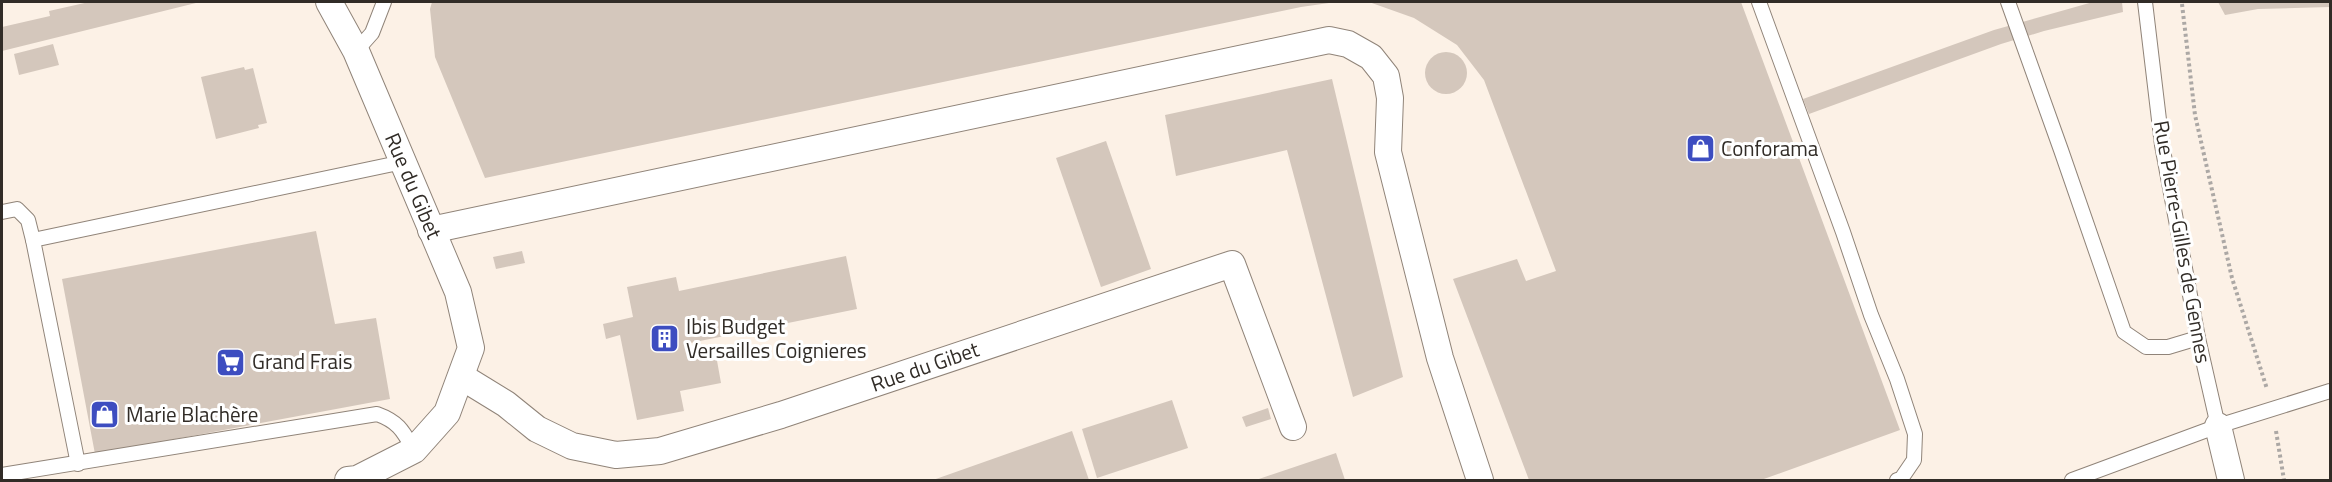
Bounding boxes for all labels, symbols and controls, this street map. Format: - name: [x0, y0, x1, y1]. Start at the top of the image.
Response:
- street label: Rue Pierre-Gilles de Gennes: [2146, 118, 2220, 366]
- street label: Rue du Gibet: [377, 128, 451, 244]
- place label: Conforama: [1721, 132, 1819, 164]
- shop icon: Conforama: [1684, 133, 1716, 165]
- place label: Ibis Budget Versailles Coignieres: [686, 310, 867, 366]
- building icon: Ibis Budget Versailles Coignieres: [649, 323, 681, 355]
- street label: Rue du Gibet: [866, 332, 984, 400]
- place label: Grand Frais: [252, 345, 353, 377]
- supermarket icon: Grand Frais: [215, 346, 247, 378]
- place label: Marie Blachère: [126, 398, 258, 430]
- shop icon: Marie Blachère: [89, 399, 121, 431]

